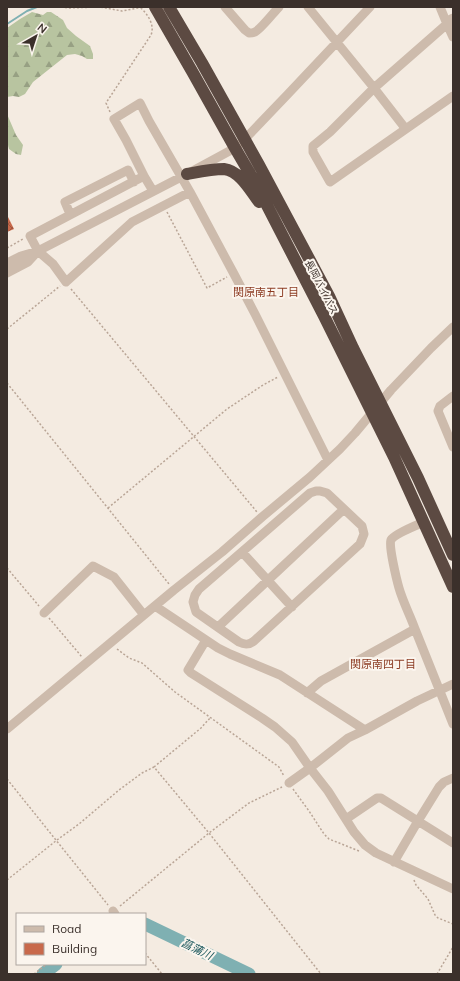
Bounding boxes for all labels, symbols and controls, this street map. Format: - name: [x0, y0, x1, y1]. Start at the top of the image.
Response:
- north arrow: [16, 16, 56, 56]
- text: N: [35, 20, 50, 36]
- street label: 長岡バイパス: [302, 258, 341, 317]
- district label: 関原南五丁目: [233, 285, 299, 299]
- district label: 関原南四丁目: [350, 657, 416, 671]
- legend: [16, 913, 146, 965]
- text: Road: [52, 921, 81, 936]
- water label: 菖蒲川: [179, 935, 216, 963]
- text: Building: [52, 941, 97, 956]

